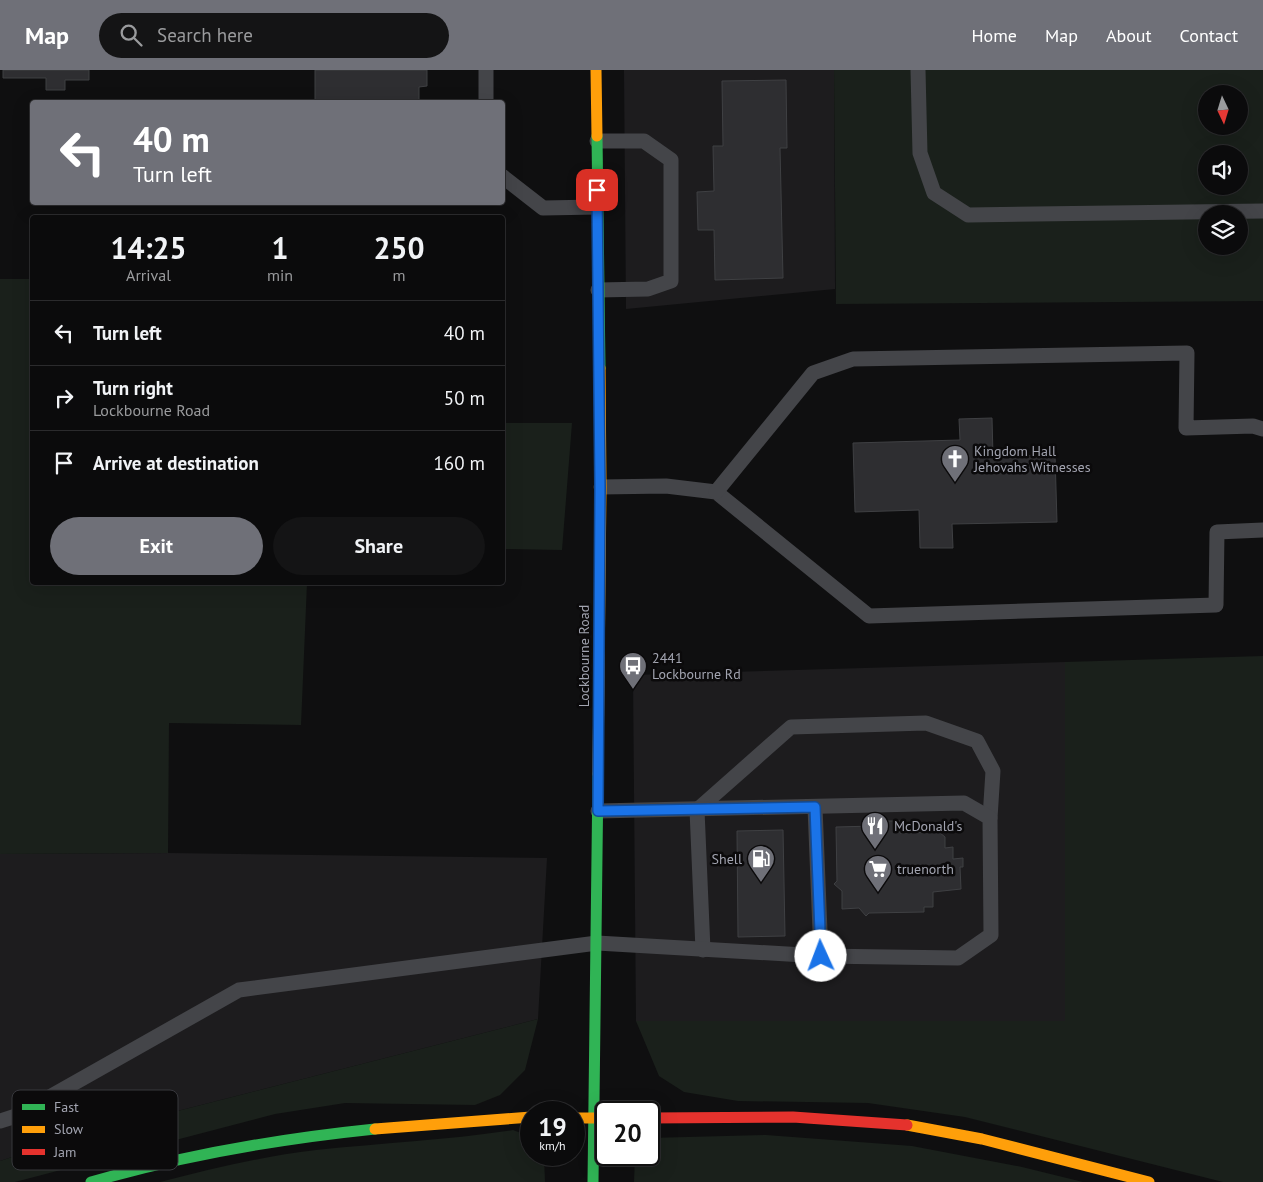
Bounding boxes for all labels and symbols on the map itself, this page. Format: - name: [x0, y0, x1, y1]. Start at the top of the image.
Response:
- north arrow: [1198, 85, 1248, 135]
- pin: [576, 169, 618, 211]
- place label: Kingdom Hall Jehovahs Witnesses: [973, 442, 1091, 476]
- church icon: Kingdom Hall Jehovahs Witnesses: [940, 444, 970, 483]
- street label: Lockbourne Road: [575, 605, 593, 707]
- place label: 2441 Lockbourne Rd: [652, 649, 741, 683]
- bus stop icon: 2441 Lockbourne Rd: [618, 651, 648, 690]
- restaurant icon: McDonald's: [860, 811, 890, 850]
- place label: McDonald's: [894, 817, 962, 835]
- fuel station icon: Shell: [746, 844, 776, 883]
- place label: Shell: [712, 850, 742, 868]
- supermarket icon: truenorth: [863, 854, 893, 893]
- place label: truenorth: [897, 860, 954, 878]
- position arrow: [794, 929, 846, 981]
- legend: [12, 1090, 178, 1170]
- text: Fast: [54, 1098, 79, 1116]
- speed limit sign: 20: [595, 1101, 660, 1166]
- text: Slow: [54, 1120, 84, 1138]
- text: Jam: [53, 1143, 76, 1161]

